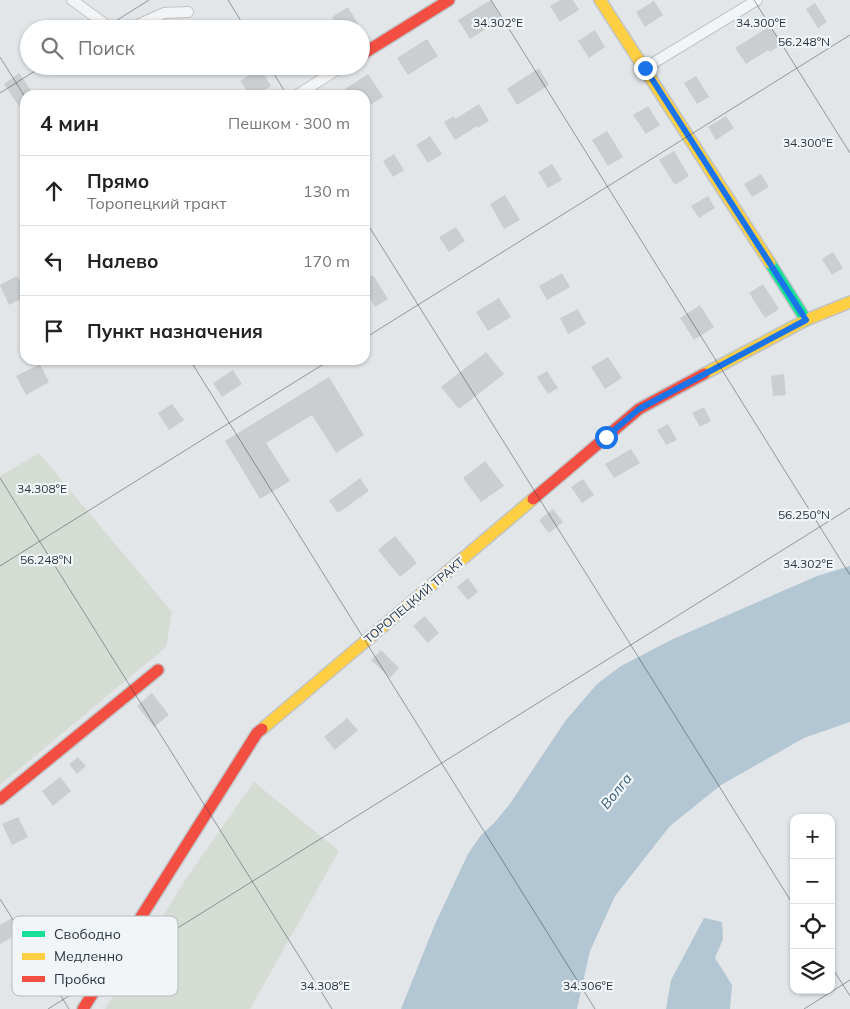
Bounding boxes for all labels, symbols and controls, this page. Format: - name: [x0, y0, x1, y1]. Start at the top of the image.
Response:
- text: 34.302°E: [473, 15, 523, 30]
- text: 34.300°E: [736, 15, 786, 30]
- search box: [20, 20, 370, 75]
- icon: search: [38, 34, 66, 62]
- text: 56.248°N: [778, 34, 830, 49]
- text: Поиск: [78, 36, 135, 60]
- route end: [634, 57, 657, 80]
- text: 4 мин: [40, 110, 99, 136]
- text: Пешком · 300 m: [228, 113, 350, 133]
- text: 34.300°E: [783, 135, 833, 150]
- text: Прямо: [87, 169, 149, 193]
- icon: ahead: [40, 177, 68, 205]
- text: 130 m: [303, 181, 350, 201]
- text: Торопецкий тракт: [87, 193, 226, 213]
- icon: left: [40, 247, 68, 275]
- text: Налево: [87, 249, 159, 273]
- text: 170 m: [303, 251, 350, 271]
- icon: arrive: [40, 317, 68, 345]
- text: Пункт назначения: [87, 319, 263, 343]
- route start: [595, 426, 618, 449]
- text: 34.308°E: [17, 481, 67, 496]
- text: 56.250°N: [778, 507, 830, 522]
- text: 56.248°N: [20, 552, 72, 567]
- street label: ТОРОПЕЦКИЙ ТРАКТ: [361, 553, 468, 646]
- text: 34.302°E: [783, 556, 833, 571]
- water label: Волга: [596, 769, 636, 812]
- map controls: [790, 814, 835, 994]
- button: +: [790, 814, 835, 859]
- button: −: [790, 859, 835, 904]
- button: locate: [790, 904, 835, 949]
- legend: [12, 916, 178, 996]
- text: Свободно: [54, 925, 121, 943]
- text: Медленно: [54, 947, 123, 965]
- button: layers: [790, 949, 835, 994]
- text: Пробка: [54, 970, 106, 988]
- text: 34.308°E: [300, 978, 350, 993]
- text: 34.306°E: [563, 978, 613, 993]

